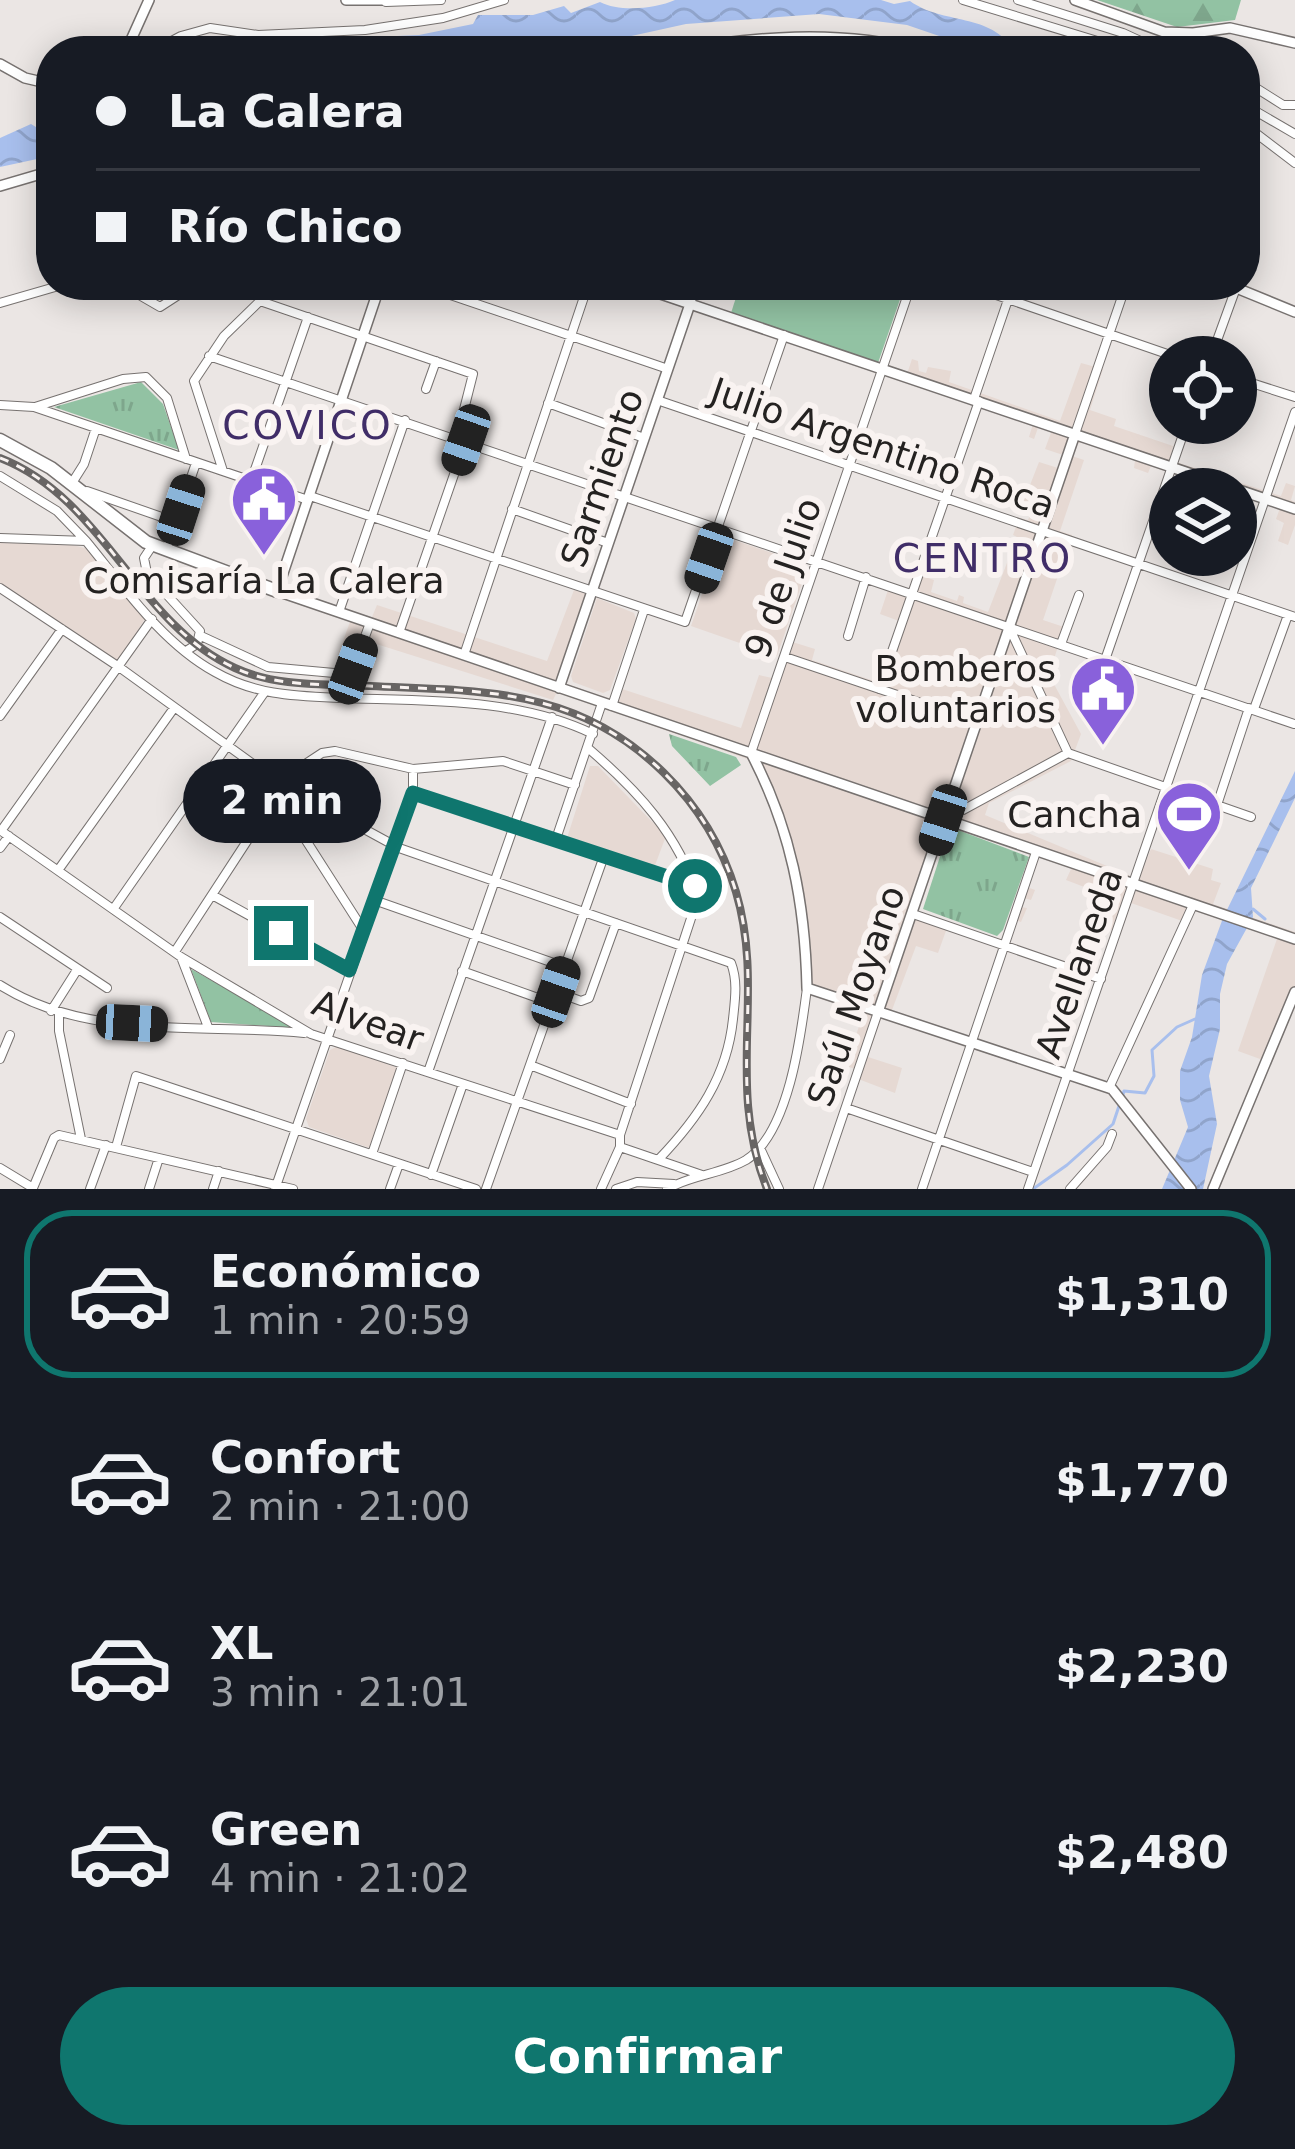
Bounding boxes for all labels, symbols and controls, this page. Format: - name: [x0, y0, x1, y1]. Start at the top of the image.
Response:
- text: La Calera: [168, 85, 405, 138]
- text: Río Chico: [168, 200, 403, 253]
- map controls: [1149, 336, 1257, 576]
- button: locate: [1149, 336, 1257, 444]
- street label: Julio Argentino Roca: [704, 369, 1060, 526]
- street label: Sarmiento: [552, 384, 652, 572]
- car: [437, 400, 495, 480]
- district label: COVICO: [222, 403, 394, 448]
- public building icon: Comisaría La Calera: [229, 464, 299, 558]
- button: layers: [1149, 468, 1257, 576]
- car: [153, 470, 209, 550]
- street label: 9 de Julio: [737, 493, 829, 663]
- car: [680, 518, 738, 598]
- district label: CENTRO: [893, 536, 1073, 581]
- place label: Comisaría La Calera: [83, 560, 445, 601]
- car: [324, 629, 382, 709]
- place label: Bomberos voluntarios: [855, 648, 1056, 730]
- public building icon: Bomberos voluntarios: [1068, 654, 1138, 748]
- callout: 2 min: [182, 759, 380, 843]
- text: 2 min: [221, 778, 343, 823]
- sports icon: Cancha: [1154, 779, 1224, 873]
- car: [915, 780, 971, 860]
- place label: Cancha: [1007, 794, 1142, 835]
- route start: [668, 859, 722, 913]
- street label: Avellaneda: [1027, 863, 1131, 1063]
- street label: Saúl Moyano: [799, 880, 913, 1112]
- route end: [254, 906, 308, 960]
- car: [527, 952, 585, 1032]
- street label: Alvear: [307, 982, 429, 1060]
- car: [95, 1003, 169, 1043]
- icon: car: [66, 1240, 174, 1348]
- text: Económico: [210, 1245, 481, 1298]
- text: $1,310: [1055, 1268, 1229, 1321]
- text: 1 min · 20:59: [210, 1298, 470, 1343]
- icon: car: [66, 1426, 174, 1534]
- text: Confort: [210, 1431, 400, 1484]
- text: $1,770: [1055, 1454, 1229, 1507]
- text: 2 min · 21:00: [210, 1484, 470, 1529]
- icon: car: [66, 1612, 174, 1720]
- text: XL: [210, 1617, 273, 1670]
- text: $2,230: [1055, 1640, 1229, 1693]
- text: 3 min · 21:01: [210, 1670, 470, 1715]
- icon: car: [66, 1798, 174, 1906]
- text: Green: [210, 1803, 362, 1856]
- text: $2,480: [1055, 1826, 1229, 1879]
- text: 4 min · 21:02: [210, 1856, 470, 1901]
- button: Confirmar: [60, 1987, 1235, 2125]

